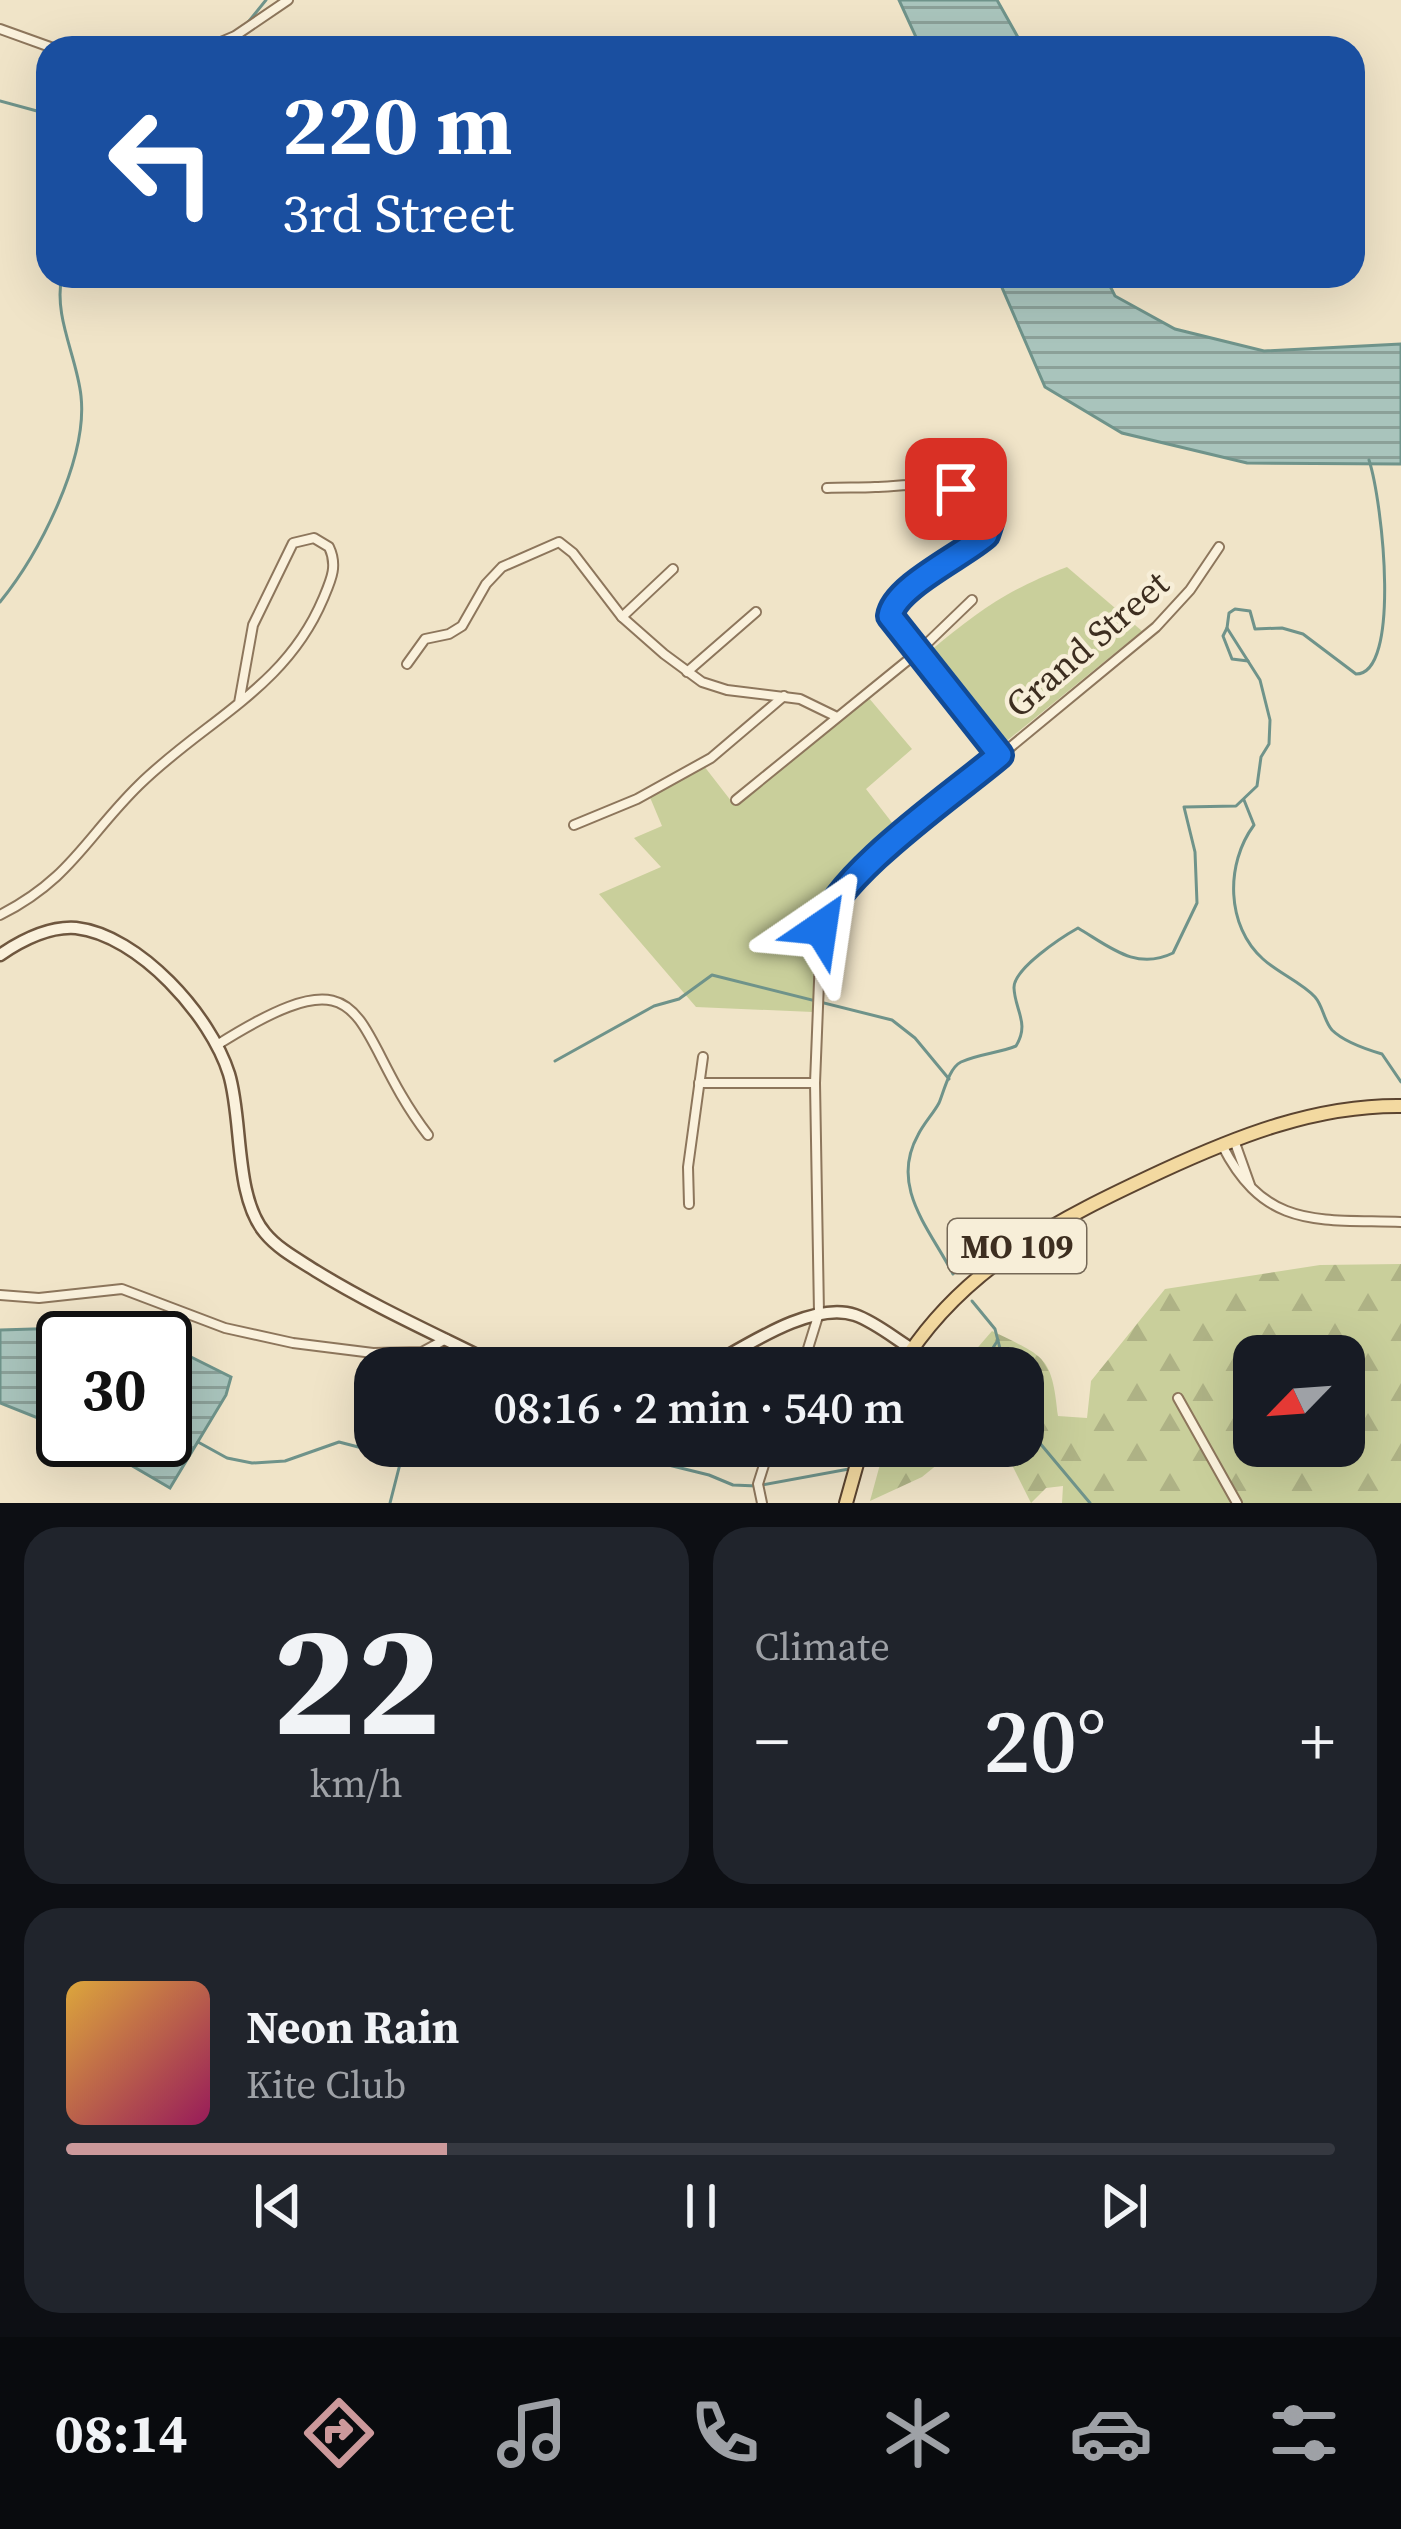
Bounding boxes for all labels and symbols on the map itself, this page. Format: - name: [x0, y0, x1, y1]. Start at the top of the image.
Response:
- pin: [905, 438, 1007, 540]
- street label: Grand Street: [995, 559, 1179, 728]
- position arrow: [758, 865, 884, 991]
- road number: MO 109: [948, 1219, 1086, 1273]
- speed limit sign: 30: [36, 1311, 192, 1467]
- north arrow: [1233, 1335, 1365, 1467]

